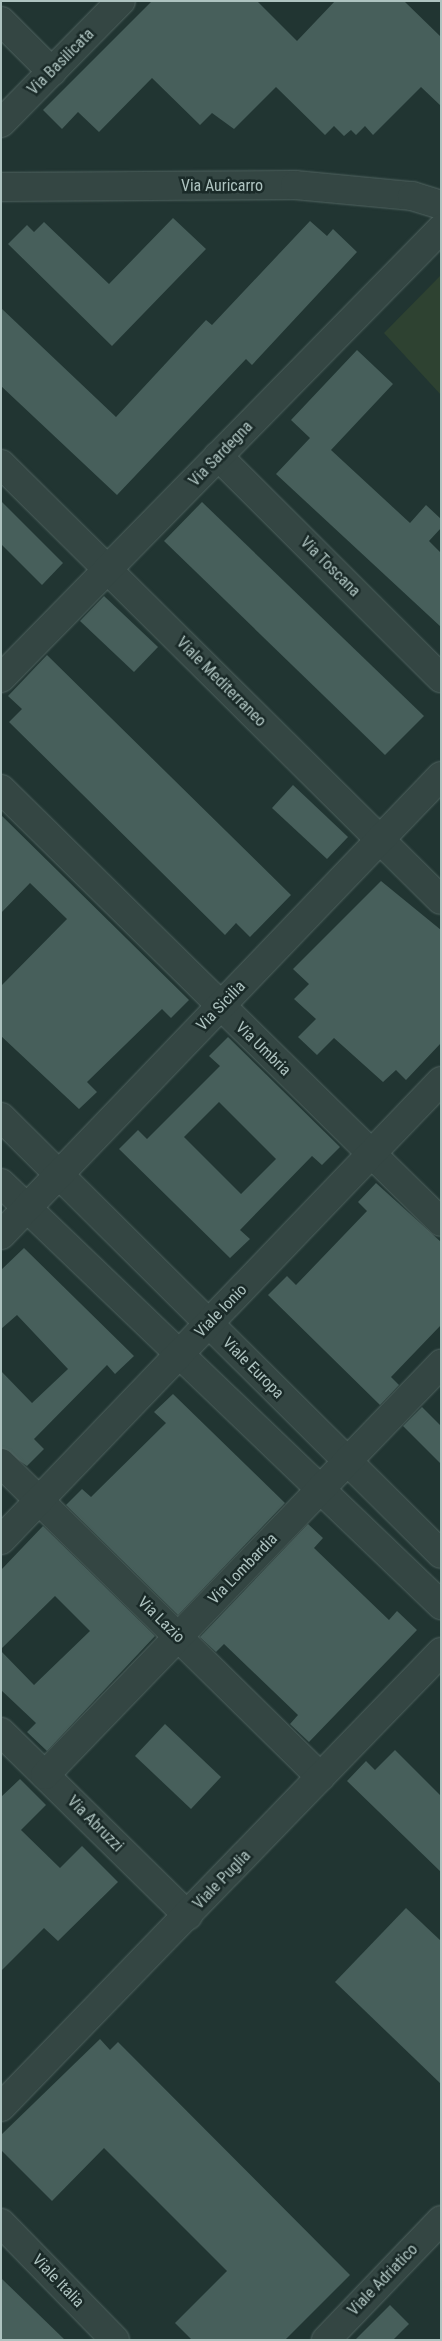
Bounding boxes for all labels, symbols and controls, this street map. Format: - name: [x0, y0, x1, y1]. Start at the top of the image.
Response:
- street label: Via Basilicata: [24, 25, 98, 99]
- street label: Via Auricarro: [181, 176, 263, 196]
- street label: Via Sardegna: [185, 417, 257, 491]
- street label: Via Toscana: [296, 533, 364, 601]
- street label: Viale Mediterraneo: [172, 633, 270, 731]
- street label: Via Sicilia: [193, 977, 249, 1035]
- street label: Via Umbria: [231, 1018, 295, 1080]
- street label: Viale Ionio: [191, 1280, 251, 1342]
- street label: Viale Europa: [218, 1333, 288, 1403]
- street label: Via Lombardia: [204, 1530, 282, 1608]
- street label: Via Lazio: [133, 1593, 189, 1647]
- street label: Via Abruzzi: [63, 1792, 127, 1856]
- street label: Viale Puglia: [189, 1846, 255, 1914]
- street label: Viale Adriatico: [344, 2240, 422, 2320]
- street label: Viale Italia: [28, 2250, 88, 2312]

